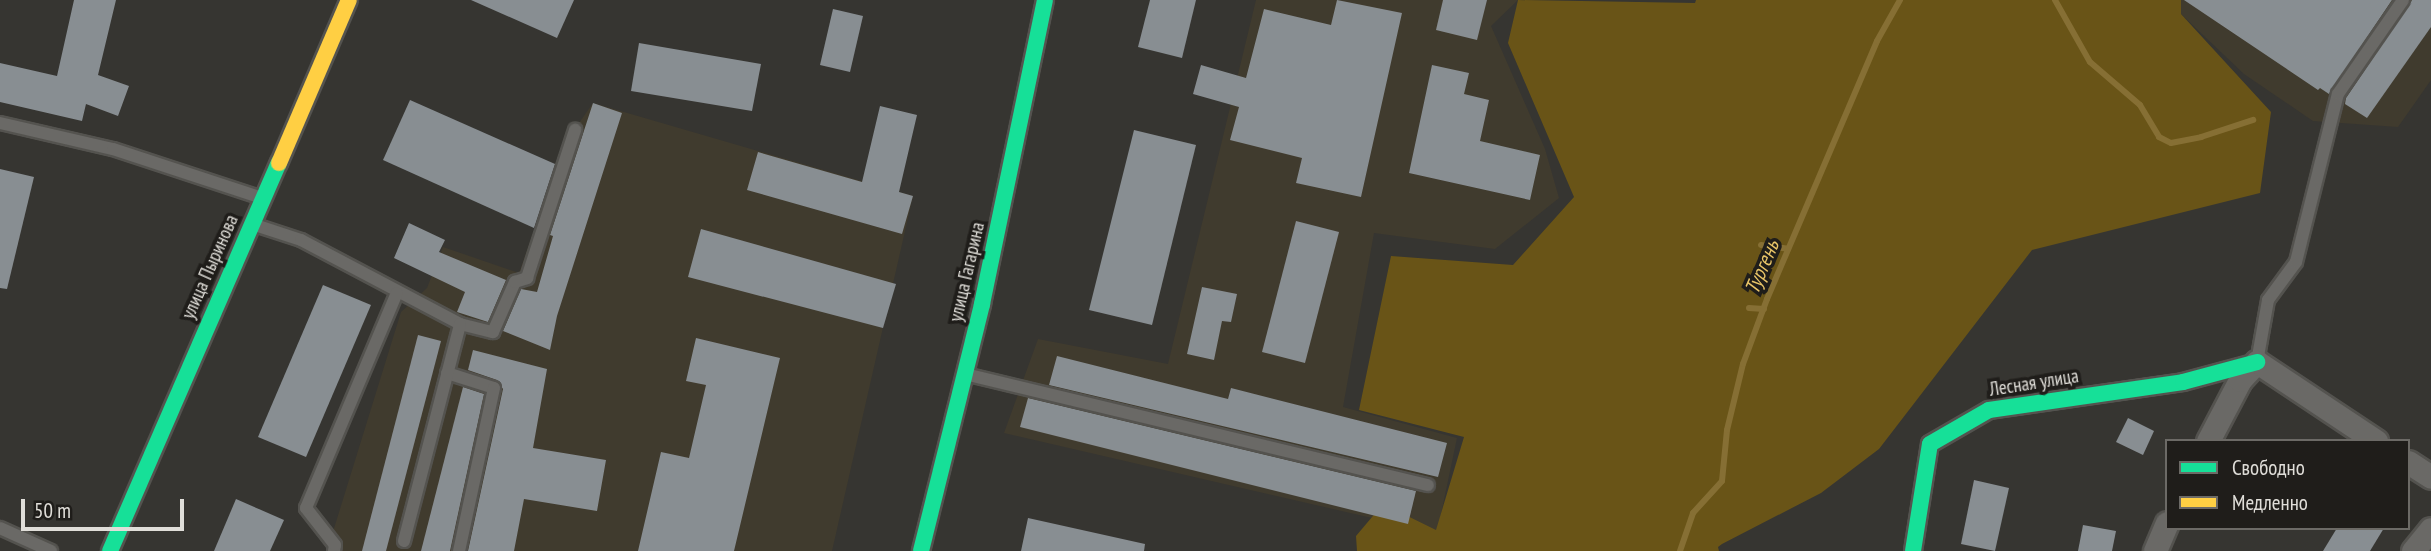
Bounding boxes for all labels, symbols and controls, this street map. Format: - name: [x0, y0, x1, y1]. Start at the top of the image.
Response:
- street label: улица Пыринова: [177, 211, 243, 323]
- street label: улица Гагарина: [944, 220, 990, 324]
- water label: Тургень: [1739, 236, 1785, 298]
- street label: Лесная улица: [1988, 365, 2080, 401]
- legend: [2165, 439, 2410, 530]
- text: Свободно: [2232, 454, 2305, 481]
- scale bar: [24, 484, 187, 528]
- text: Медленно: [2232, 489, 2308, 516]
- text: 50 m: [34, 497, 71, 524]

